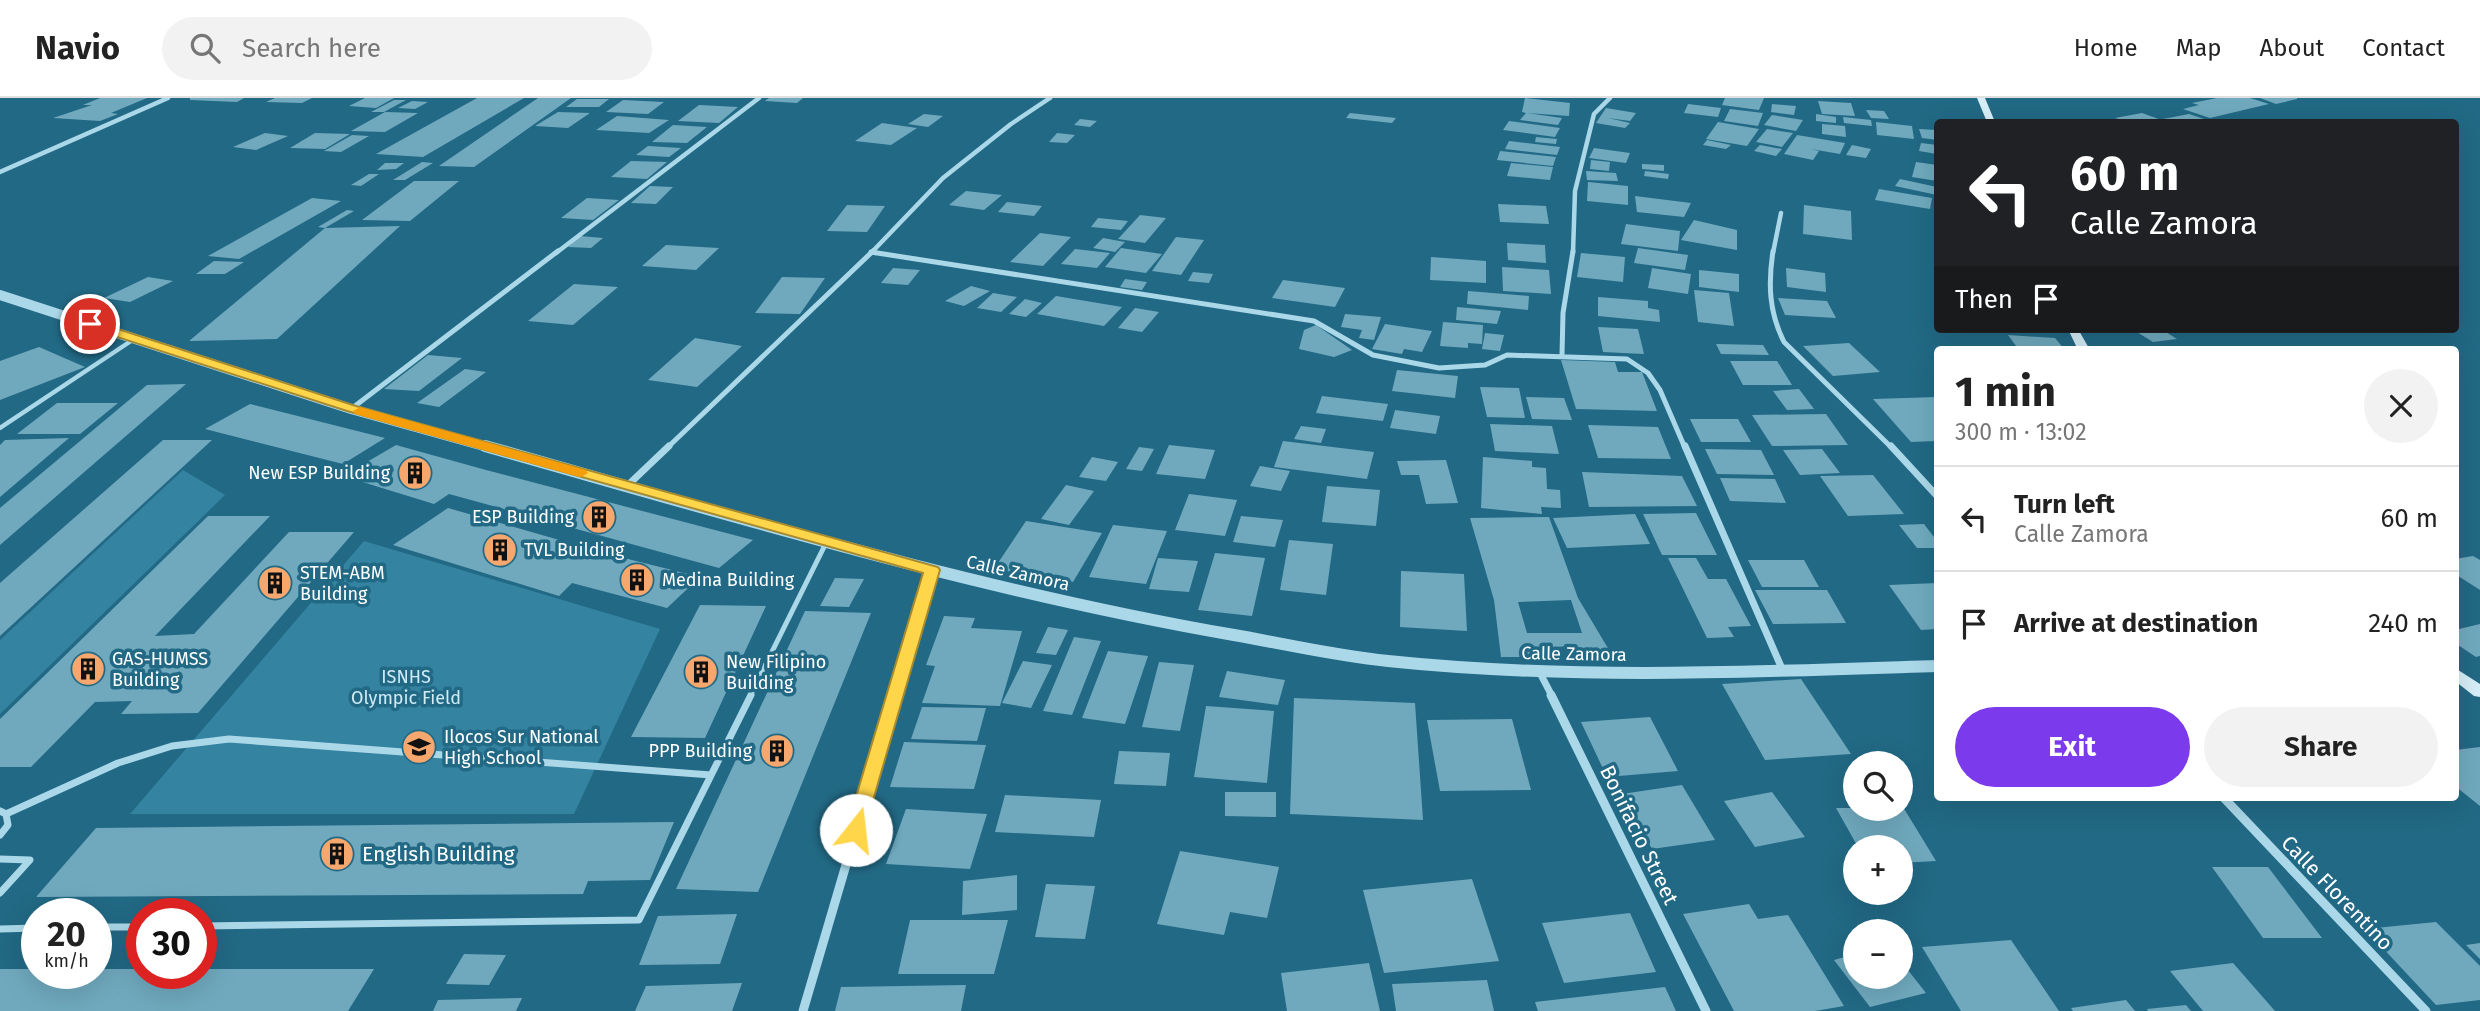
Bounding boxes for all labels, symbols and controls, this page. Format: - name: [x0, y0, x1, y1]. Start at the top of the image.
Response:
- search box: [162, 17, 652, 80]
- text: Navio: [35, 28, 120, 68]
- icon: search: [186, 29, 224, 67]
- text: Search here: [242, 33, 381, 64]
- text: Home: [2074, 34, 2138, 62]
- text: Map: [2176, 34, 2222, 62]
- text: About: [2260, 34, 2324, 62]
- text: Contact: [2362, 34, 2445, 62]
- text: 60 m: [2070, 144, 2179, 203]
- icon: left: [1955, 147, 2046, 238]
- text: Calle Zamora: [2070, 204, 2258, 242]
- icon: arrive: [2027, 280, 2065, 318]
- text: Then: [1955, 284, 2013, 315]
- pin: [60, 294, 120, 354]
- icon: arrive: [71, 305, 109, 343]
- text: 1 min: [1955, 367, 2056, 417]
- button: close: [2364, 369, 2438, 443]
- text: 300 m · 13:02: [1955, 418, 2087, 446]
- building icon: New ESP Building: [396, 454, 434, 492]
- place label: New ESP Building: [248, 462, 391, 484]
- text: Turn left: [2014, 489, 2115, 520]
- building icon: ESP Building: [580, 498, 618, 536]
- icon: left: [1955, 500, 1993, 538]
- text: 60 m: [2380, 503, 2438, 534]
- place label: ESP Building: [472, 506, 575, 528]
- text: Calle Zamora: [2014, 520, 2149, 548]
- building icon: TVL Building: [481, 531, 519, 569]
- place label: TVL Building: [524, 539, 625, 561]
- street label: Calle Zamora: [964, 550, 1072, 596]
- building icon: Medina Building: [618, 561, 656, 599]
- place label: STEM-ABM Building: [300, 562, 385, 605]
- building icon: STEM-ABM Building: [256, 564, 294, 602]
- place label: Medina Building: [662, 569, 795, 591]
- icon: arrive: [1955, 605, 1993, 643]
- text: Arrive at destination: [2014, 608, 2258, 639]
- text: 240 m: [2368, 608, 2438, 639]
- street label: Calle Zamora: [1521, 642, 1627, 666]
- place label: GAS-HUMSS Building: [112, 648, 208, 691]
- building icon: GAS-HUMSS Building: [69, 650, 107, 688]
- place label: New Filipino Building: [726, 651, 826, 694]
- building icon: New Filipino Building: [682, 653, 720, 691]
- park label: ISNHS Olympic Field: [351, 666, 461, 709]
- button: Exit: [1955, 707, 2190, 787]
- button: Share: [2204, 707, 2438, 787]
- place label: Ilocos Sur National High School: [444, 726, 599, 769]
- school or university icon: Ilocos Sur National High School: [400, 728, 438, 766]
- building icon: PPP Building: [758, 732, 796, 770]
- place label: PPP Building: [648, 740, 753, 762]
- map controls: [1843, 751, 1913, 989]
- button: search: [1843, 751, 1913, 821]
- street label: Bonifacio Street: [1594, 761, 1684, 909]
- position arrow: [819, 793, 893, 867]
- street label: Calle Florentino: [2276, 830, 2398, 956]
- building icon: English Building: [318, 835, 356, 873]
- button: +: [1843, 835, 1913, 905]
- place label: English Building: [362, 841, 515, 867]
- speed limit sign: 30: [126, 898, 217, 989]
- text: 20: [47, 913, 86, 955]
- button: −: [1843, 919, 1913, 989]
- text: km/h: [44, 950, 89, 972]

